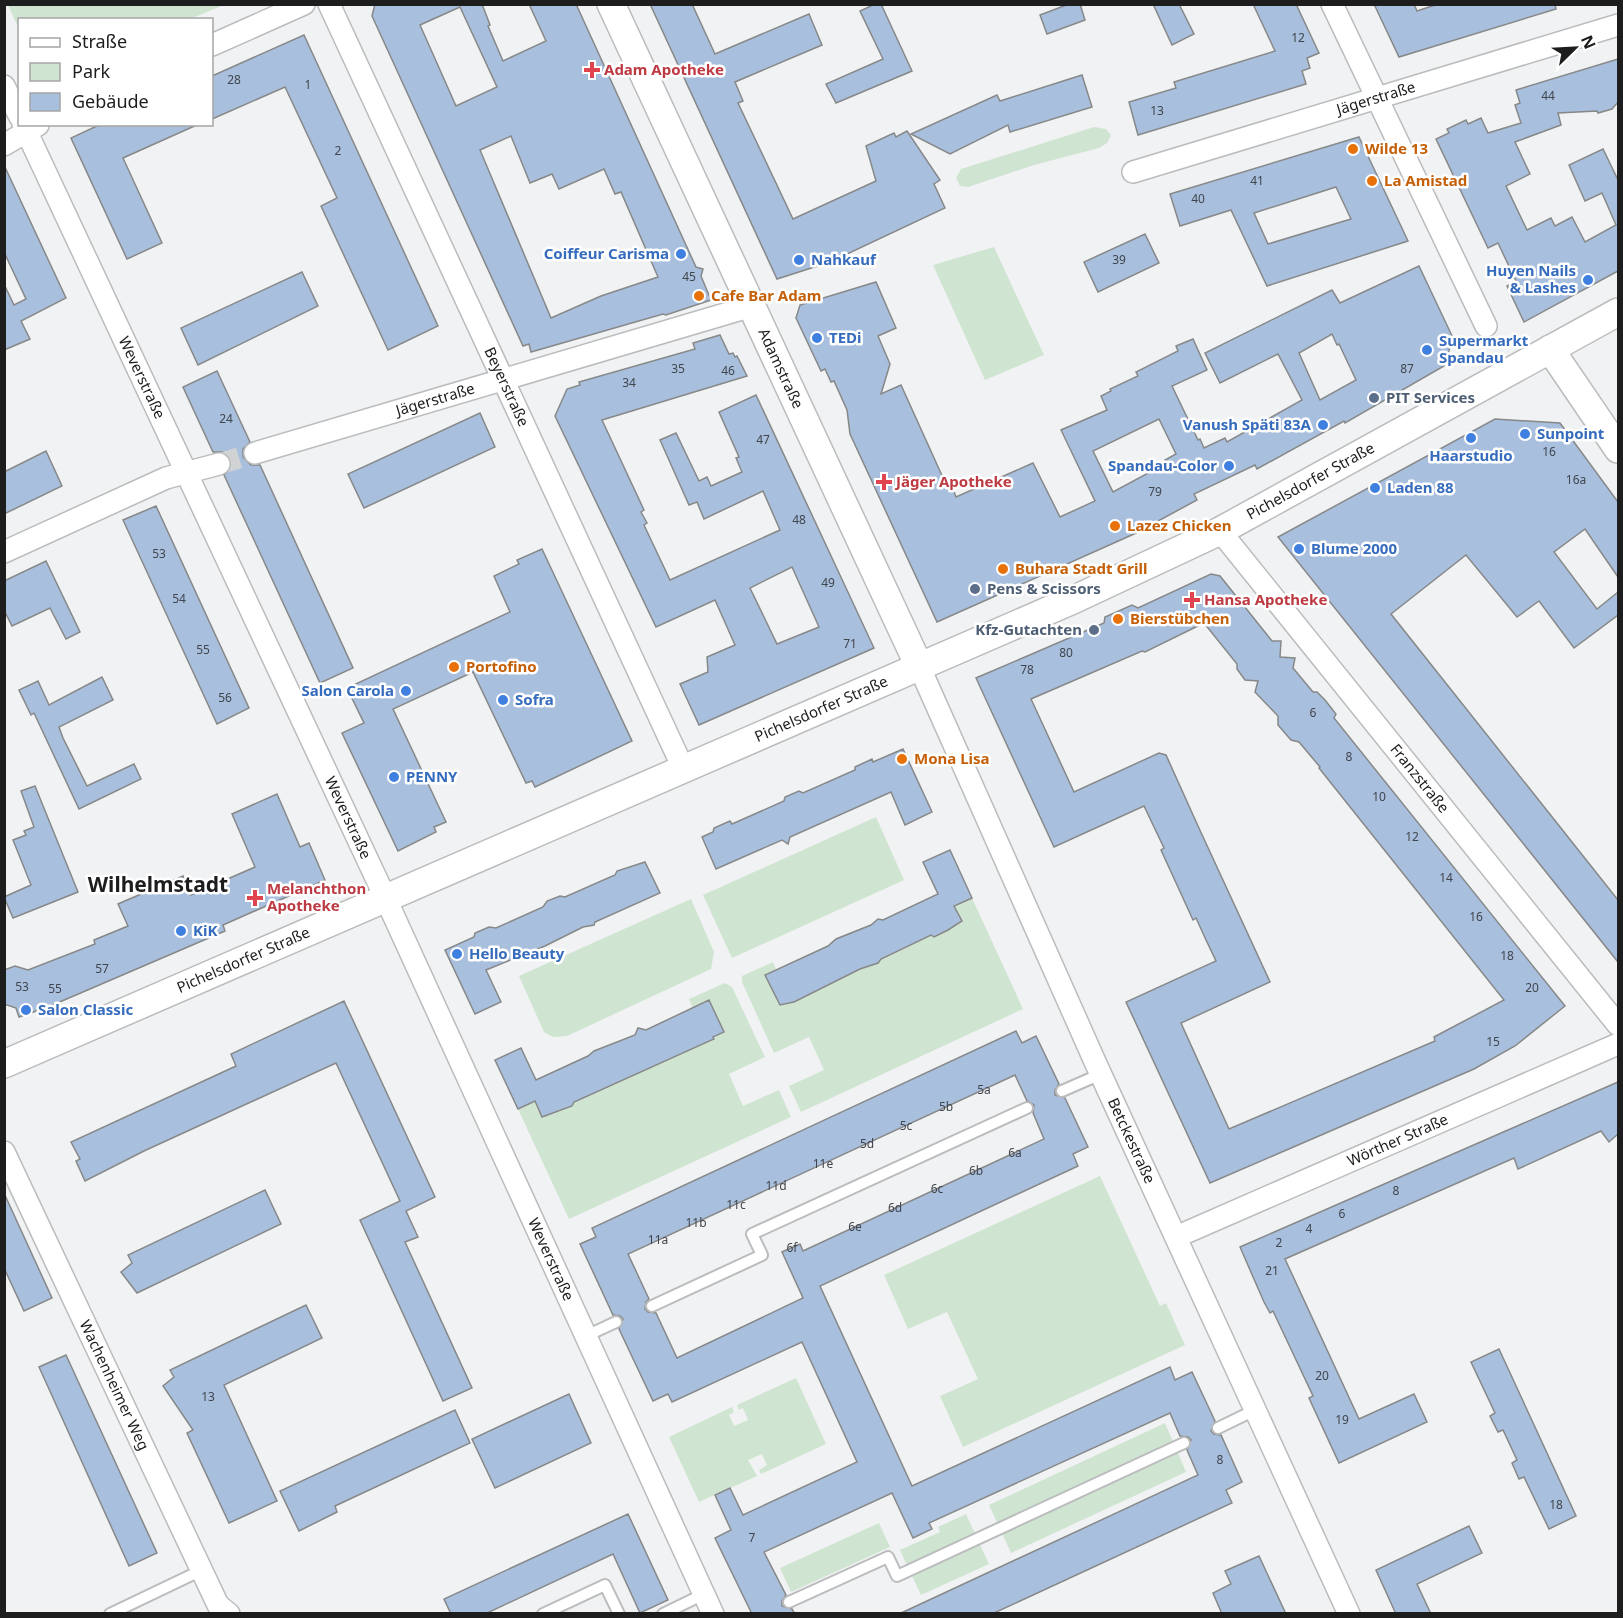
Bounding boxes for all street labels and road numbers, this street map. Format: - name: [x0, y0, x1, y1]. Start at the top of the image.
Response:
- street label: Jägerstraße: [1332, 76, 1418, 119]
- street label: Adamstraße: [754, 325, 809, 411]
- street label: Weverstraße: [115, 333, 171, 422]
- street label: Beyerstraße: [480, 344, 534, 429]
- street label: Jägerstraße: [391, 378, 477, 420]
- street label: Pichelsdorfer Straße: [1242, 437, 1378, 524]
- street label: Pichelsdorfer Straße: [751, 671, 891, 746]
- street label: Franzstraße: [1386, 739, 1454, 817]
- street label: Weverstraße: [321, 773, 377, 862]
- street label: Pichelsdorfer Straße: [173, 921, 313, 997]
- street label: Betckestraße: [1104, 1094, 1161, 1186]
- street label: Wörther Straße: [1344, 1108, 1451, 1170]
- street label: Weverstraße: [524, 1214, 579, 1304]
- street label: Wachenheimer Weg: [76, 1316, 154, 1453]

